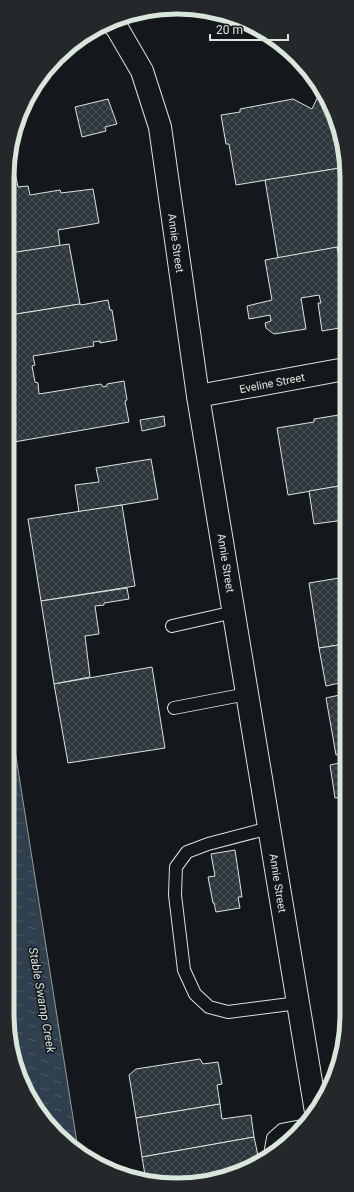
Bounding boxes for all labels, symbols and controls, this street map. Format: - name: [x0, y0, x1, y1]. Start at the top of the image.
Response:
- scale bar: [210, 16, 288, 42]
- text: 20 m: [216, 23, 243, 37]
- street label: Annie Street: [165, 213, 186, 274]
- street label: Eveline Street: [238, 371, 306, 396]
- street label: Annie Street: [214, 533, 237, 594]
- street label: Annie Street: [266, 853, 289, 914]
- water label: Stable Swamp Creek: [26, 946, 58, 1055]

